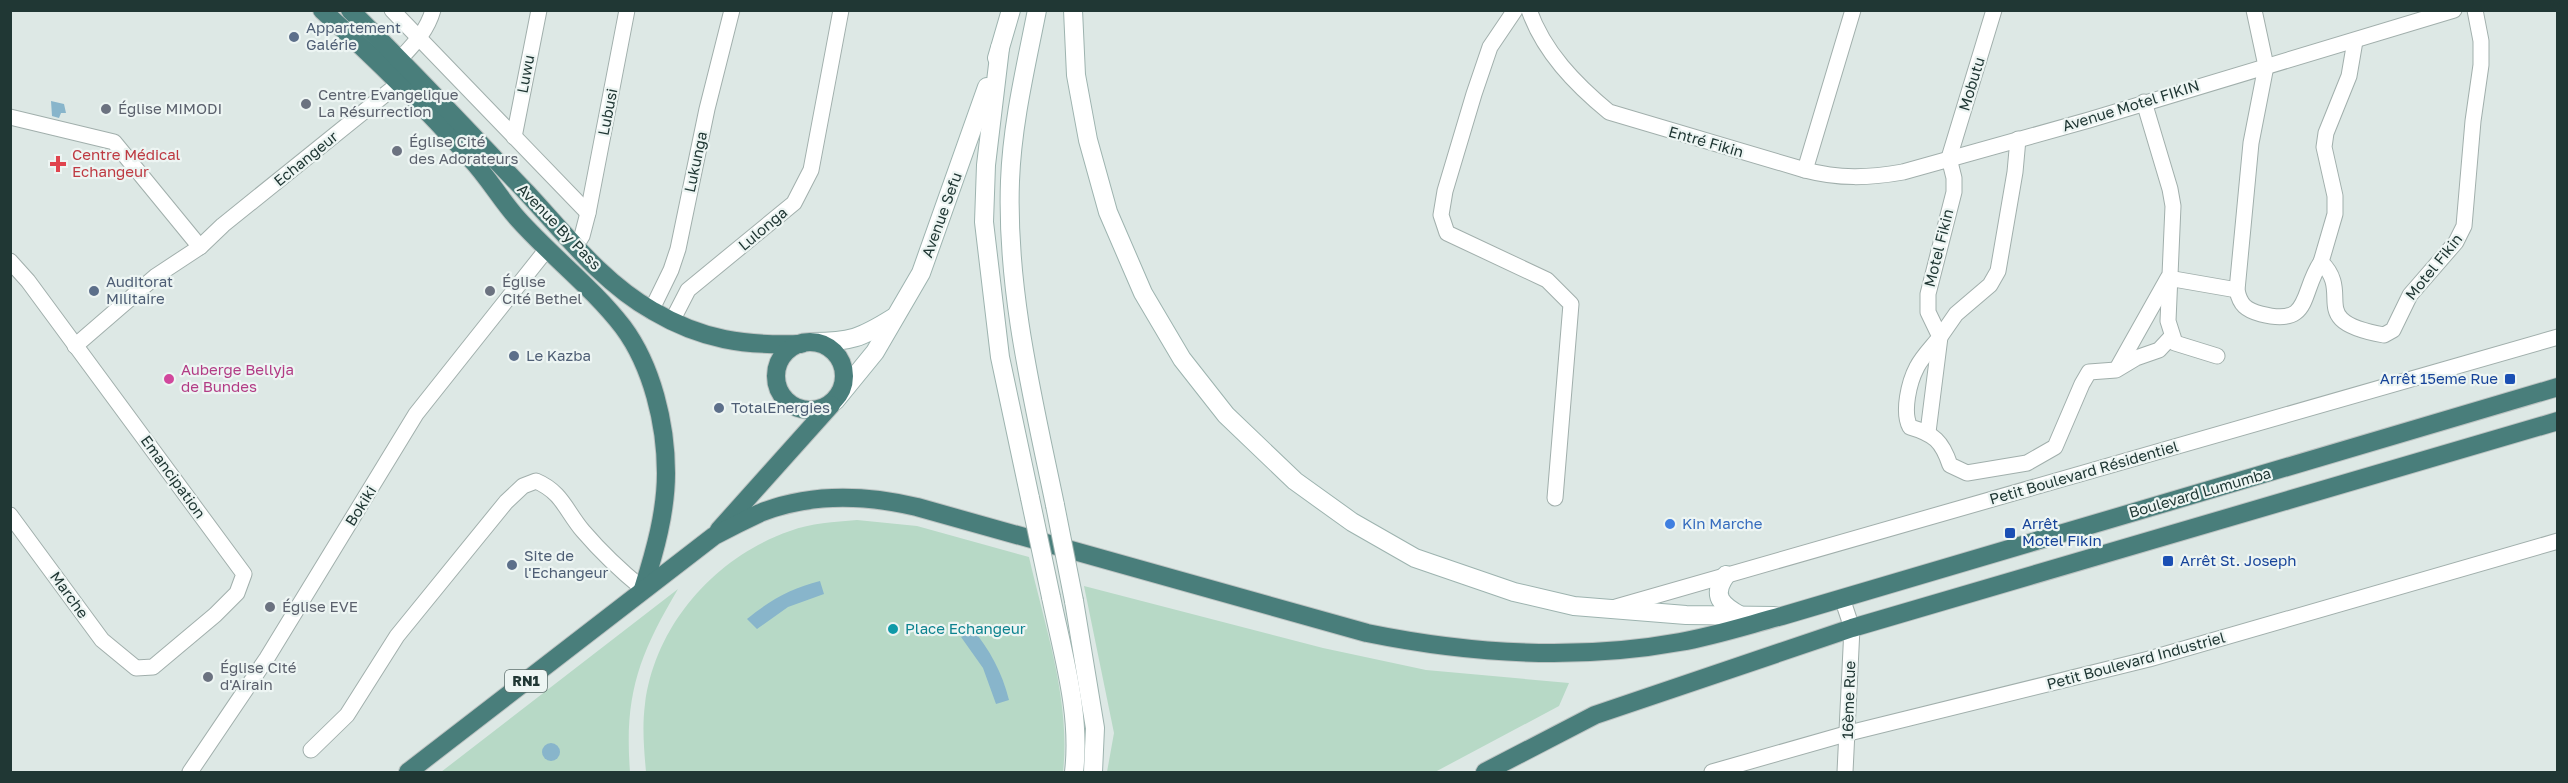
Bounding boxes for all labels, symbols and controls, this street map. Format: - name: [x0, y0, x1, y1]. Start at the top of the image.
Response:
- place label: Appartement Galérie: [306, 18, 401, 53]
- marker: Appartement Galérie: [287, 30, 301, 44]
- street label: Luwu: [513, 53, 538, 94]
- street label: Mobutu: [1954, 55, 1988, 113]
- street label: Avenue Motel FIKIN: [2060, 76, 2201, 134]
- place label: Centre Evangelique La Résurrection: [318, 85, 459, 120]
- street label: Lubusi: [594, 87, 620, 137]
- marker: Centre Evangelique La Résurrection: [299, 97, 313, 111]
- place label: Église MIMODI: [118, 99, 222, 117]
- marker: Église MIMODI: [99, 102, 113, 116]
- street label: Entré Fikin: [1667, 122, 1746, 160]
- street label: Echangeur: [270, 127, 341, 189]
- street label: Lukunga: [680, 130, 710, 194]
- place label: Église Cité des Adorateurs: [409, 132, 518, 167]
- marker: Église Cité des Adorateurs: [390, 144, 404, 158]
- place label: Centre Médical Echangeur: [72, 145, 181, 180]
- marker: Centre Médical Echangeur: [49, 155, 67, 173]
- street label: Avenue Sefu: [917, 170, 965, 260]
- street label: Avenue By Pass: [514, 179, 605, 273]
- street label: Lulonga: [734, 203, 790, 254]
- street label: Motel Fikin: [1920, 207, 1956, 289]
- street label: Motel Fikin: [2401, 230, 2465, 303]
- place label: Auditorat Militaire: [106, 272, 173, 307]
- place label: Église Cité Bethel: [502, 272, 582, 307]
- marker: Auditorat Militaire: [87, 284, 101, 298]
- marker: Église Cité Bethel: [483, 284, 497, 298]
- place label: Le Kazba: [526, 346, 591, 364]
- marker: Le Kazba: [507, 349, 521, 363]
- place label: Auberge Bellyja de Bundes: [181, 360, 294, 395]
- place label: Arrêt 15eme Rue: [2380, 369, 2498, 387]
- marker: Auberge Bellyja de Bundes: [162, 372, 176, 386]
- marker: Arrêt 15eme Rue: [2503, 372, 2517, 386]
- place label: TotalEnergies: [731, 398, 830, 416]
- marker: TotalEnergies: [712, 401, 726, 415]
- street label: Emancipation: [138, 431, 210, 521]
- street label: Petit Boulevard Résidentiel: [1987, 436, 2180, 508]
- street label: Boulevard Lumumba: [2127, 463, 2273, 521]
- street label: Bokiki: [341, 482, 379, 529]
- place label: Kin Marche: [1682, 514, 1763, 532]
- place label: Arrêt Motel Fikin: [2022, 514, 2102, 549]
- marker: Kin Marche: [1663, 517, 1677, 531]
- marker: Arrêt Motel Fikin: [2003, 526, 2017, 540]
- place label: Site de l'Echangeur: [524, 546, 609, 581]
- place label: Arrêt St. Joseph: [2180, 551, 2296, 569]
- marker: Arrêt St. Joseph: [2161, 554, 2175, 568]
- marker: Site de l'Echangeur: [505, 558, 519, 572]
- street label: Marche: [47, 568, 93, 621]
- place label: Église EVE: [282, 597, 358, 615]
- marker: Église EVE: [263, 600, 277, 614]
- place label: Place Echangeur: [905, 619, 1026, 637]
- marker: Place Echangeur: [886, 622, 900, 636]
- street label: Petit Boulevard Industriel: [2045, 627, 2227, 693]
- place label: Église Cité d'Airain: [220, 658, 297, 693]
- street label: 16ème Rue: [1838, 660, 1858, 739]
- marker: Église Cité d'Airain: [201, 670, 215, 684]
- road number: RN1: [505, 670, 547, 692]

